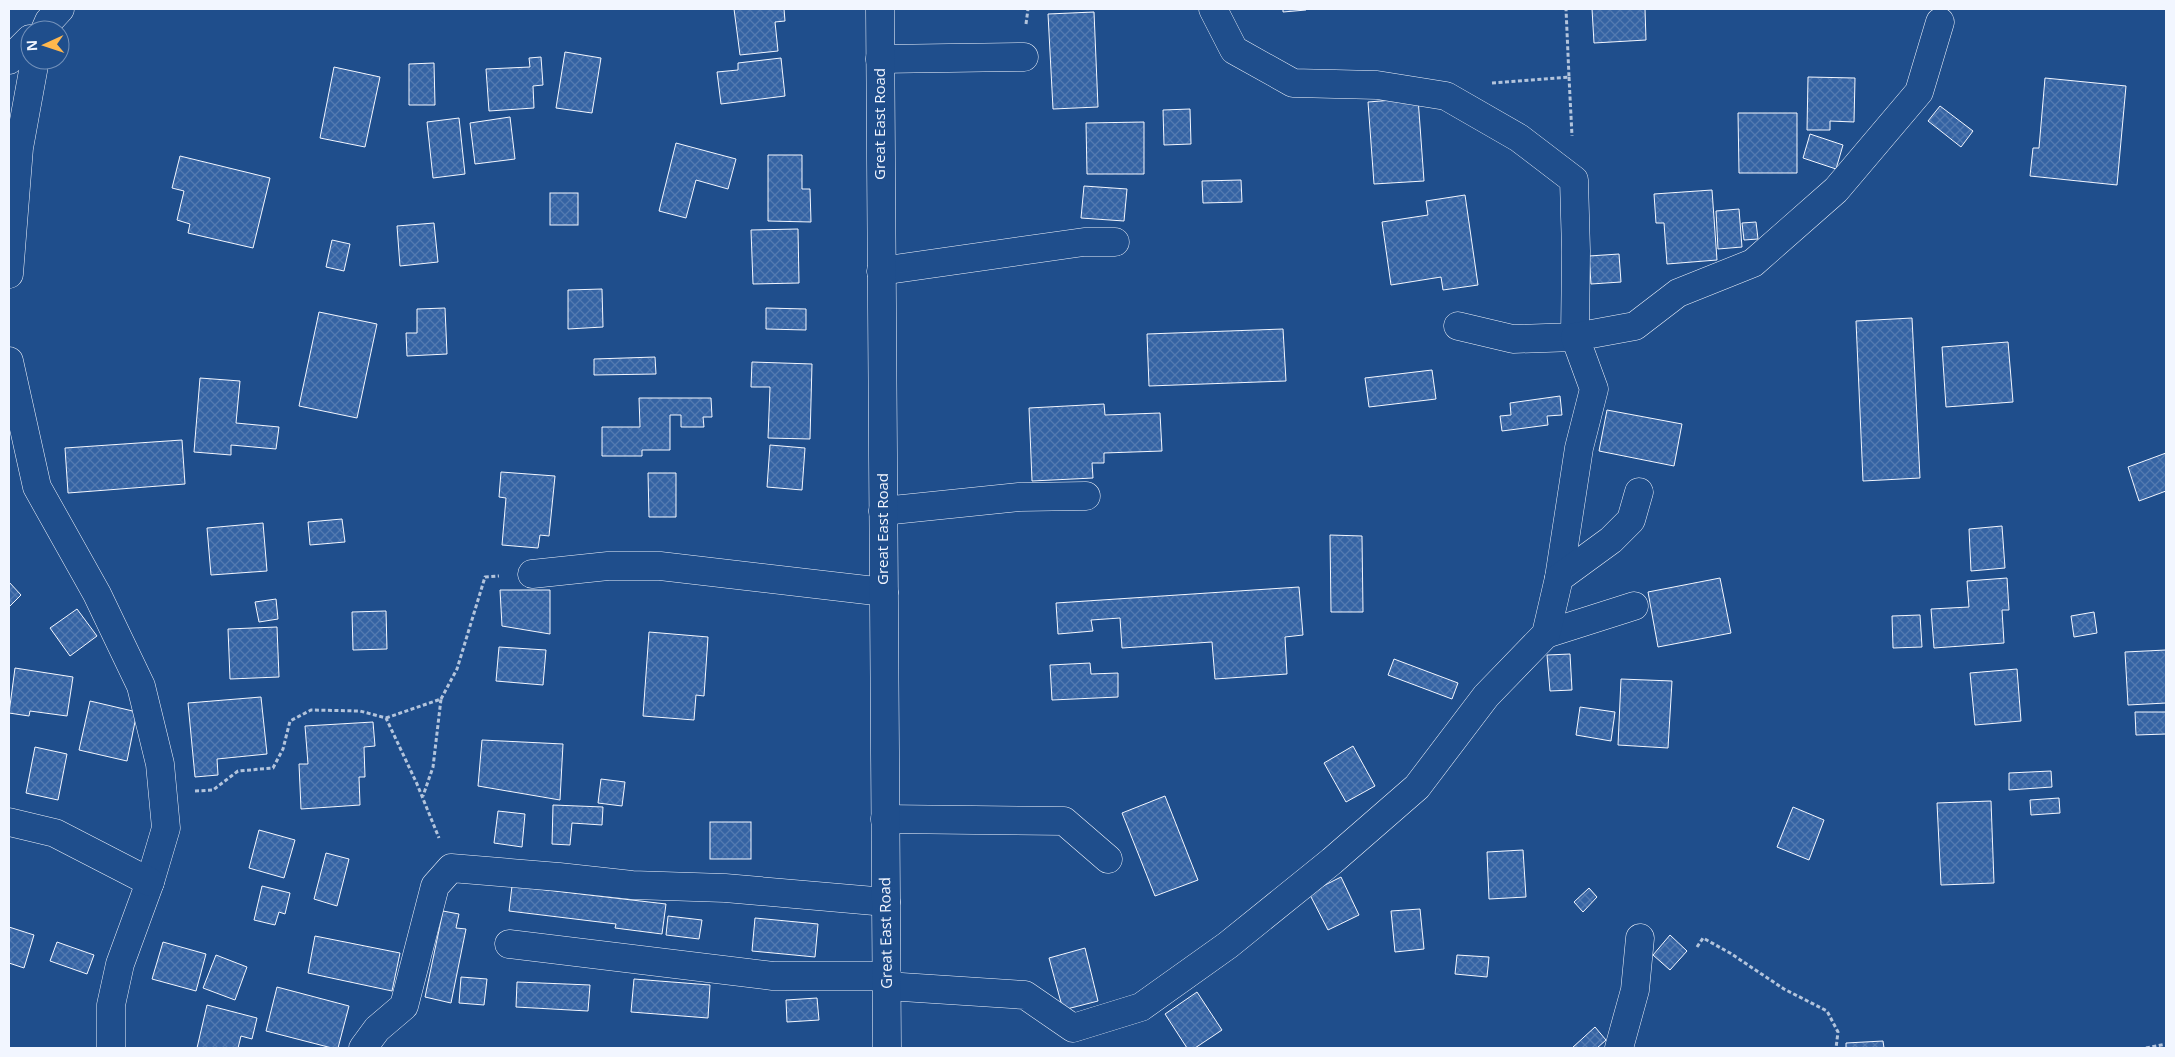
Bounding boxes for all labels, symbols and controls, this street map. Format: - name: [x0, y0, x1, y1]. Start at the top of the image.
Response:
- north arrow: [20, 20, 70, 70]
- text: N: [22, 40, 41, 52]
- street label: Great East Road: [869, 68, 889, 180]
- street label: Great East Road: [872, 473, 892, 585]
- street label: Great East Road: [874, 877, 896, 989]

